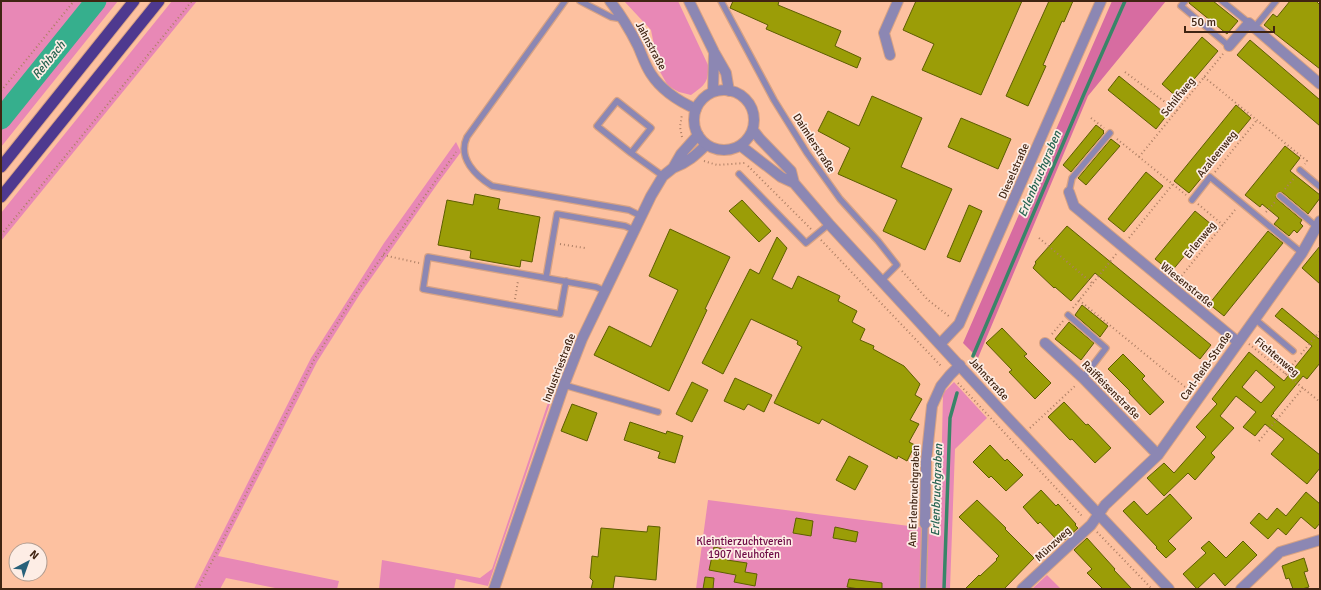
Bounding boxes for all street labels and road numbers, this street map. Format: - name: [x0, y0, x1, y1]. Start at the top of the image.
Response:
- street label: Jahnstraße: [633, 20, 669, 72]
- street label: Schilfweg: [1158, 75, 1198, 119]
- street label: Daimlerstraße: [790, 111, 838, 175]
- street label: Azaleenweg: [1194, 128, 1240, 180]
- street label: Dieselstraße: [996, 141, 1032, 201]
- street label: Erlenweg: [1181, 219, 1219, 261]
- street label: Wiesenstraße: [1158, 260, 1216, 310]
- street label: Carl-Reiß-Straße: [1178, 329, 1234, 403]
- street label: Industriestraße: [540, 332, 578, 404]
- street label: Fichtenweg: [1252, 335, 1302, 379]
- street label: Jahnstraße: [966, 355, 1012, 403]
- street label: Raiffeisenstraße: [1079, 358, 1143, 422]
- street label: Am Erlenbruchgraben: [906, 445, 922, 547]
- street label: Münzweg: [1032, 524, 1074, 564]

